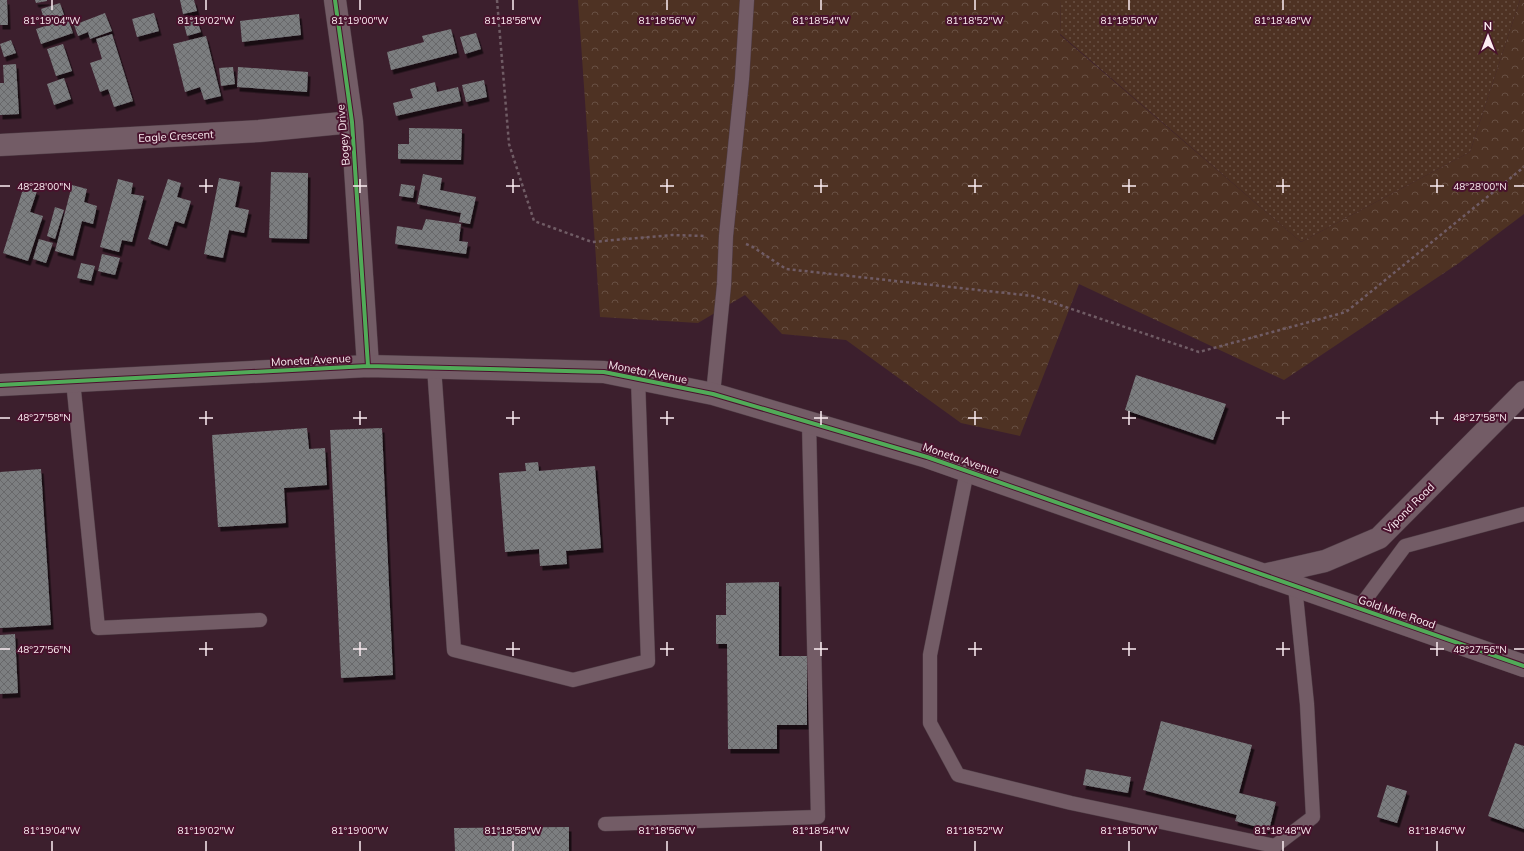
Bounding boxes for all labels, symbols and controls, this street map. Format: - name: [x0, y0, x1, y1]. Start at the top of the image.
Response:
- text: 81°19'04"W: [24, 14, 80, 27]
- text: 81°19'02"W: [178, 14, 234, 27]
- text: 81°19'00"W: [332, 14, 388, 27]
- text: 81°18'58"W: [485, 14, 541, 27]
- text: 81°18'56"W: [639, 14, 695, 27]
- text: 81°18'54"W: [793, 14, 849, 27]
- text: 81°18'52"W: [947, 14, 1003, 27]
- text: 81°18'50"W: [1101, 14, 1157, 27]
- text: 81°18'48"W: [1255, 14, 1311, 27]
- north arrow: [1468, 16, 1508, 56]
- text: N: [1484, 19, 1492, 33]
- street label: Bogey Drive: [333, 104, 353, 166]
- street label: Eagle Crescent: [138, 127, 214, 145]
- text: 48°28'00"N: [17, 180, 71, 193]
- text: 48°28'00"N: [1453, 180, 1507, 193]
- street label: Moneta Avenue: [271, 351, 351, 369]
- street label: Moneta Avenue: [608, 358, 689, 386]
- text: 48°27'58"N: [17, 411, 71, 424]
- text: 48°27'58"N: [1453, 411, 1507, 424]
- street label: Moneta Avenue: [921, 439, 1001, 479]
- street label: Vipond Road: [1381, 480, 1437, 536]
- street label: Gold Mine Road: [1357, 592, 1437, 632]
- text: 48°27'56"N: [17, 643, 71, 656]
- text: 48°27'56"N: [1453, 643, 1507, 656]
- text: 81°19'04"W: [24, 824, 80, 837]
- text: 81°19'02"W: [178, 824, 234, 837]
- text: 81°19'00"W: [332, 824, 388, 837]
- text: 81°18'58"W: [485, 824, 541, 837]
- text: 81°18'56"W: [639, 824, 695, 837]
- text: 81°18'54"W: [793, 824, 849, 837]
- text: 81°18'52"W: [947, 824, 1003, 837]
- text: 81°18'50"W: [1101, 824, 1157, 837]
- text: 81°18'48"W: [1255, 824, 1311, 837]
- text: 81°18'46"W: [1409, 824, 1465, 837]

